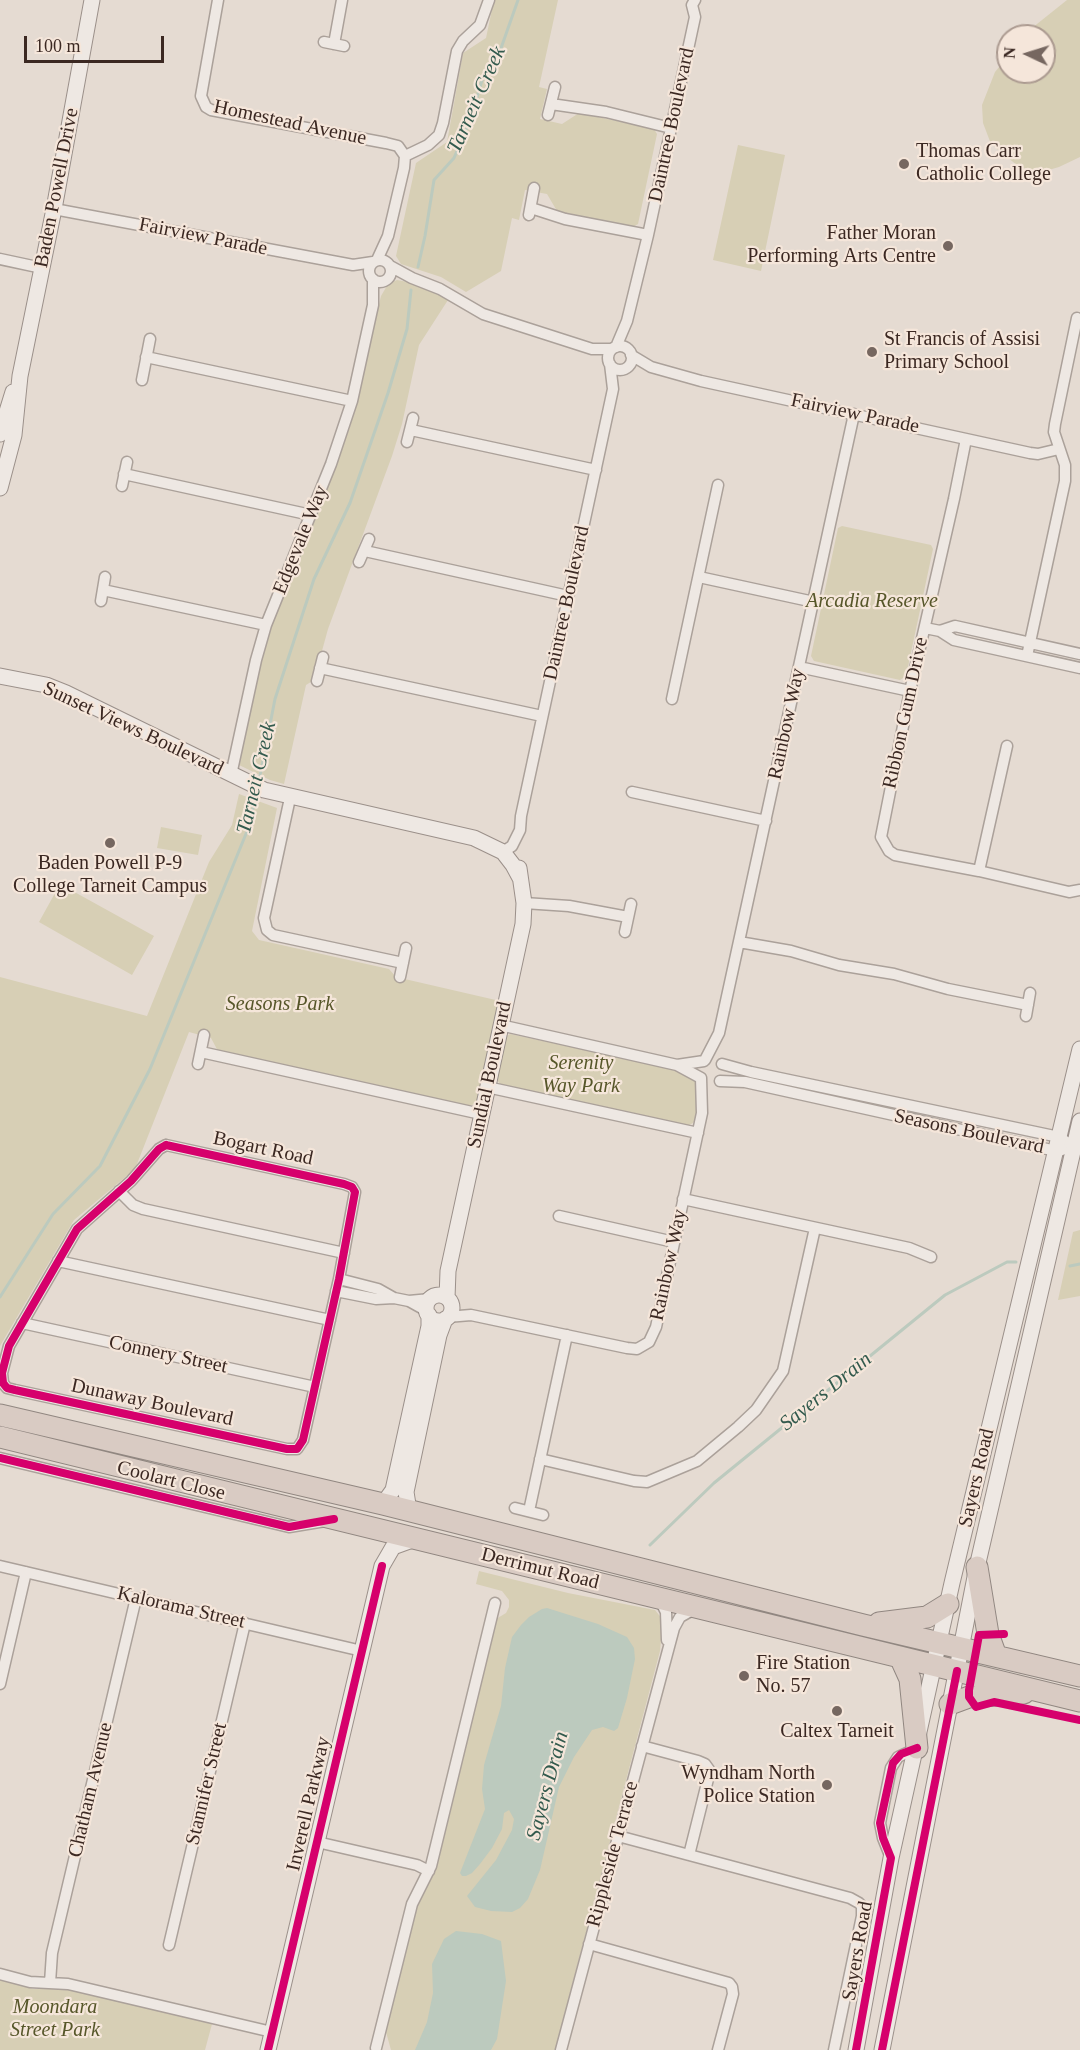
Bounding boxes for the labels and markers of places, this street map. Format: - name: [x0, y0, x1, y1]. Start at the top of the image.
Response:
- place label: Thomas Carr Catholic College: [916, 140, 1051, 187]
- marker: Thomas Carr Catholic College: [897, 157, 911, 171]
- place label: Father Moran Performing Arts Centre: [747, 222, 936, 269]
- marker: Father Moran Performing Arts Centre: [941, 239, 955, 253]
- place label: St Francis of Assisi Primary School: [884, 328, 1040, 375]
- marker: St Francis of Assisi Primary School: [865, 345, 879, 359]
- marker: Baden Powell P-9 College Tarneit Campus: [103, 836, 117, 850]
- place label: Baden Powell P-9 College Tarneit Campus: [13, 852, 207, 899]
- place label: Fire Station No. 57: [756, 1652, 850, 1699]
- marker: Fire Station No. 57: [737, 1669, 751, 1683]
- marker: Caltex Tarneit: [830, 1704, 844, 1718]
- place label: Caltex Tarneit: [780, 1720, 894, 1744]
- place label: Wyndham North Police Station: [681, 1762, 815, 1809]
- marker: Wyndham North Police Station: [820, 1778, 834, 1792]

